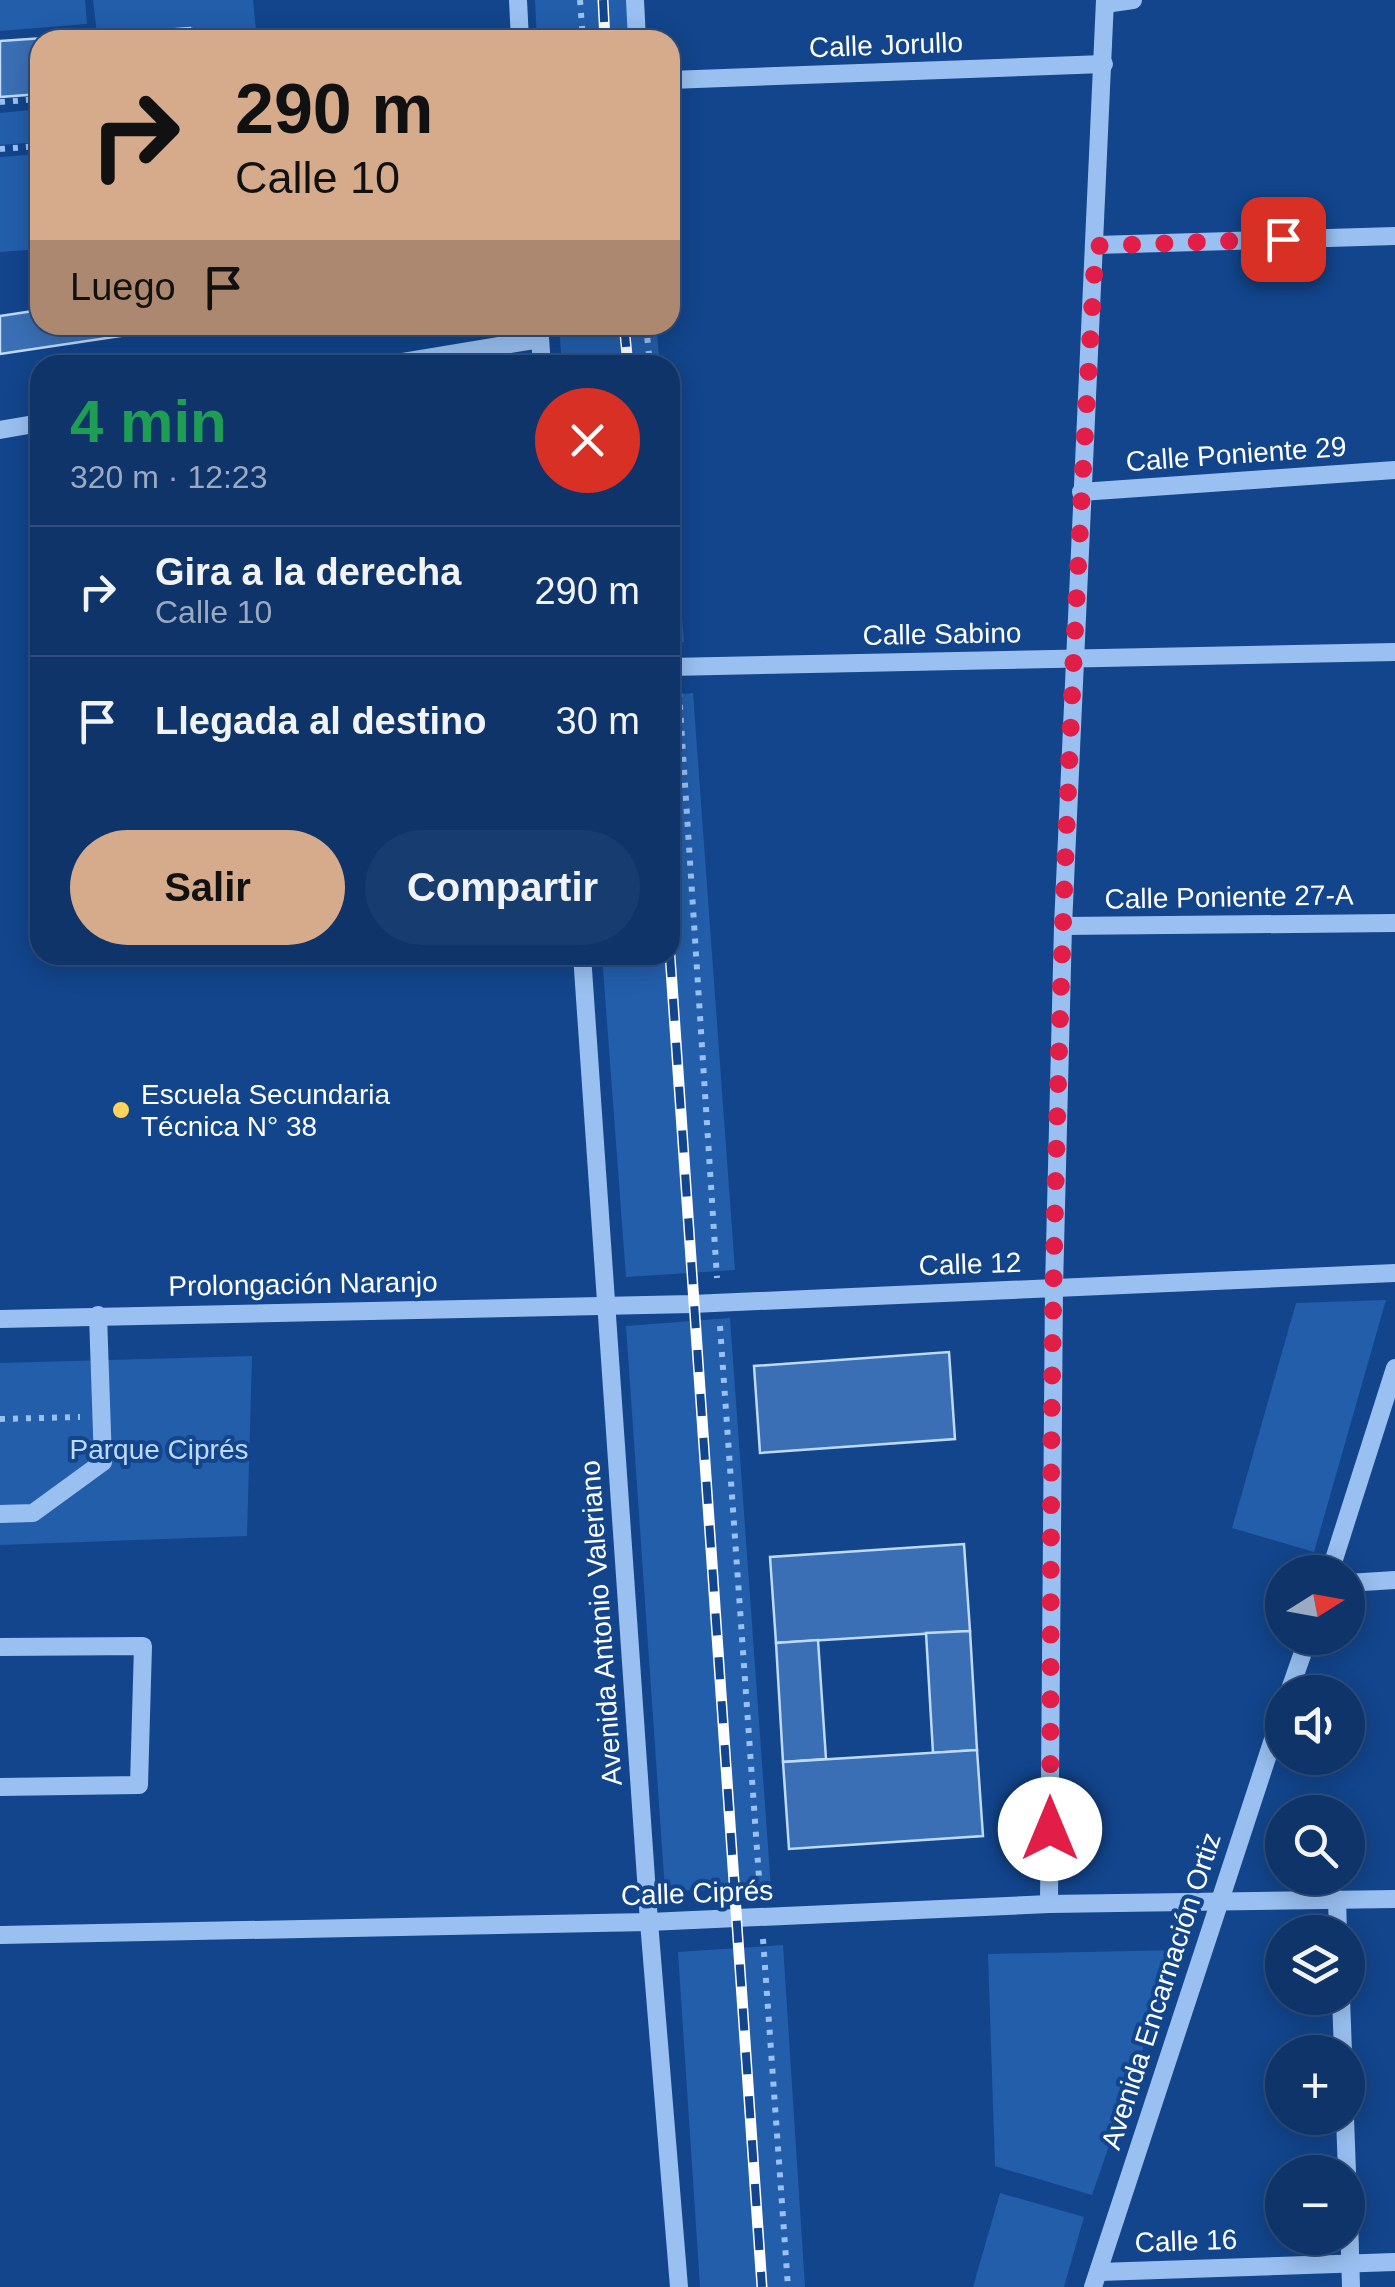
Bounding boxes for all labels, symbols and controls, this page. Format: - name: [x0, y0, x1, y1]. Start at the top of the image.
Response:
- street label: Calle Jorullo: [808, 27, 964, 63]
- icon: right: [70, 70, 200, 200]
- text: 290 m: [235, 70, 433, 148]
- text: Calle 10: [235, 152, 400, 203]
- pin: [1241, 197, 1326, 282]
- icon: arrive: [1256, 212, 1311, 267]
- icon: arrive: [196, 260, 251, 315]
- text: Luego: [70, 266, 176, 308]
- text: 4 min: [70, 388, 227, 455]
- button: close: [535, 388, 640, 493]
- street label: Calle Poniente 29: [1125, 431, 1347, 477]
- text: 320 m · 12:23: [70, 459, 267, 495]
- text: Gira a la derecha: [155, 551, 461, 593]
- icon: right: [70, 564, 125, 619]
- text: 290 m: [534, 570, 640, 612]
- text: Calle 10: [155, 594, 272, 630]
- street label: Calle Sabino: [862, 617, 1022, 651]
- icon: arrive: [70, 694, 125, 749]
- text: Llegada al destino: [155, 700, 487, 742]
- text: 30 m: [556, 700, 640, 742]
- button: Salir: [70, 830, 345, 945]
- button: Compartir: [365, 830, 640, 945]
- street label: Calle Poniente 27-A: [1104, 879, 1354, 915]
- place label: Escuela Secundaria Técnica N° 38: [141, 1079, 390, 1142]
- marker: Escuela Secundaria Técnica N° 38: [110, 1099, 132, 1121]
- street label: Calle 12: [918, 1247, 1022, 1281]
- street label: Prolongación Naranjo: [168, 1266, 438, 1302]
- park label: Parque Ciprés: [70, 1434, 248, 1465]
- street label: Avenida Antonio Valeriano: [574, 1459, 628, 1787]
- north arrow: [1265, 1555, 1365, 1655]
- map controls: [1265, 1555, 1365, 2255]
- button: sound: [1265, 1675, 1365, 1775]
- position arrow: [998, 1777, 1102, 1881]
- button: search: [1265, 1795, 1365, 1895]
- street label: Avenida Encarnación Ortiz: [1095, 1829, 1227, 2153]
- street label: Calle Ciprés: [620, 1875, 774, 1911]
- button: layers: [1265, 1915, 1365, 2015]
- button: +: [1265, 2035, 1365, 2135]
- button: −: [1265, 2155, 1365, 2255]
- street label: Calle 16: [1134, 2224, 1238, 2258]

